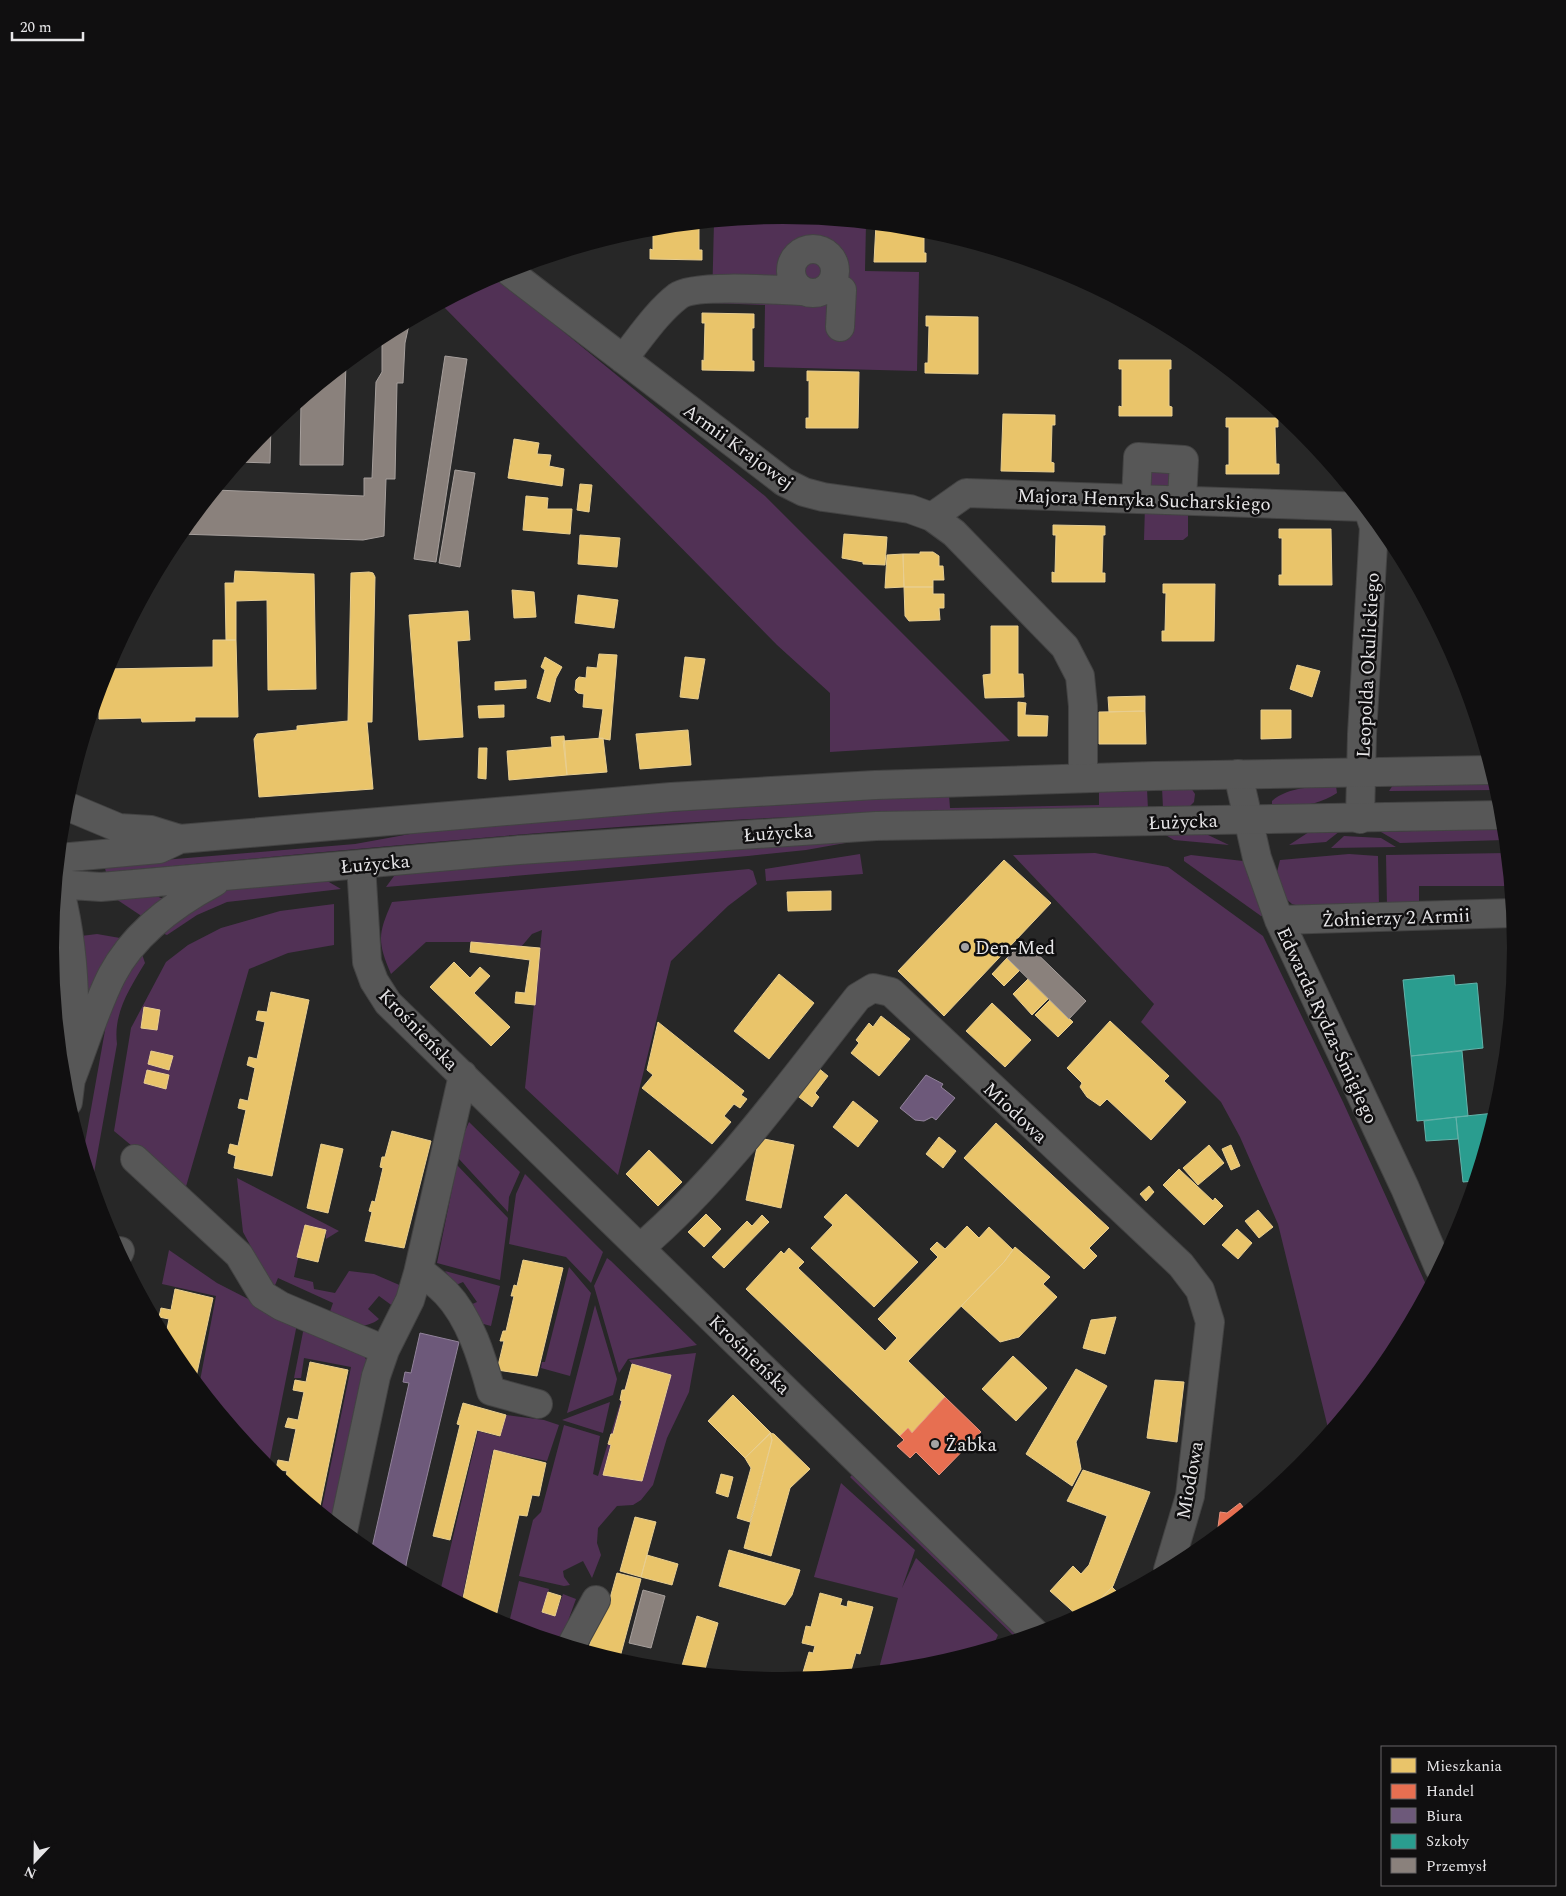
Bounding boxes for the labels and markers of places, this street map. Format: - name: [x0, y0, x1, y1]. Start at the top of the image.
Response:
- place label: Den-Med: [975, 934, 1055, 963]
- marker: Den-Med: [959, 941, 971, 953]
- place label: Żabka: [945, 1431, 997, 1460]
- marker: Żabka: [929, 1438, 941, 1450]

